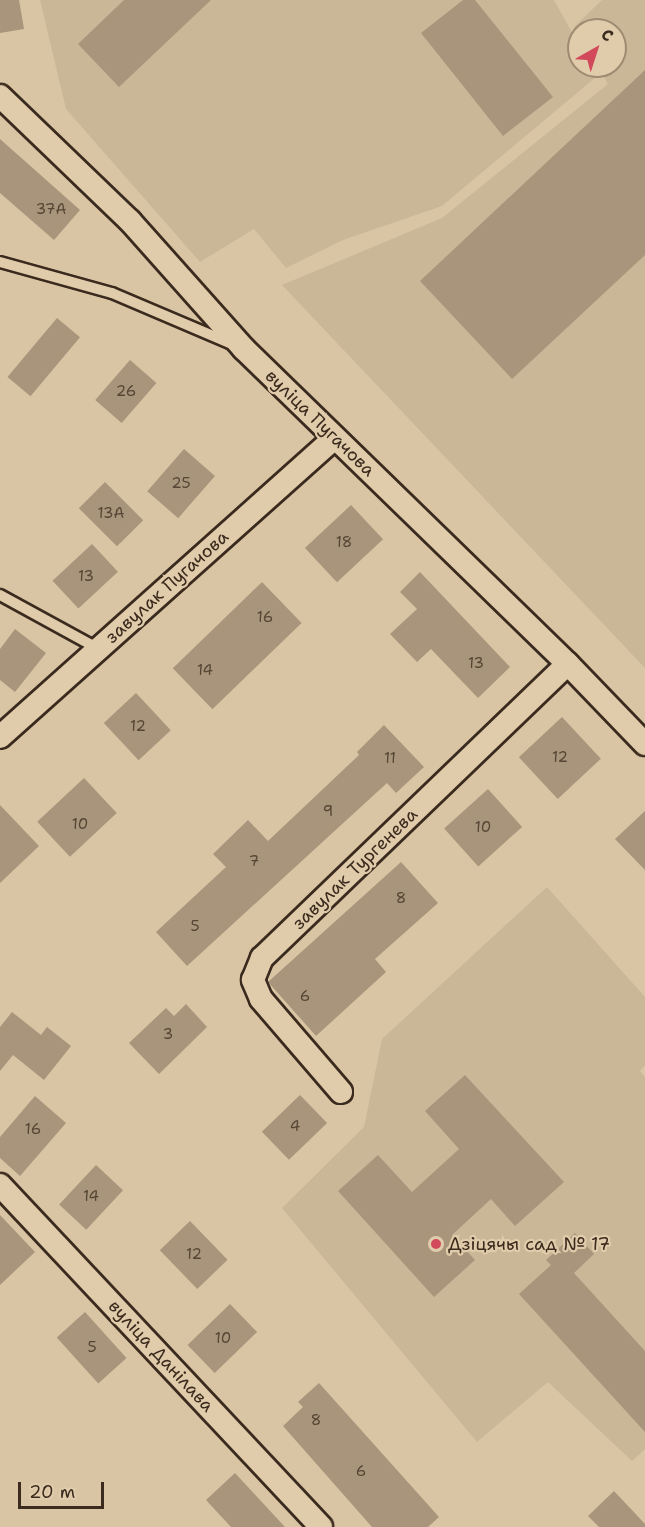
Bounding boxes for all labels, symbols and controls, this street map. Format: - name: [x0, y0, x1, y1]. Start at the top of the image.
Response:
- north arrow: [567, 18, 627, 78]
- text: С: [597, 24, 618, 46]
- house number: 37А: [36, 201, 66, 219]
- street label: вуліца Пугачова: [261, 365, 379, 481]
- house number: 26: [116, 383, 136, 401]
- house number: 25: [171, 475, 191, 493]
- house number: 13А: [98, 505, 124, 523]
- street label: завулак Пугачова: [101, 526, 233, 648]
- house number: 18: [336, 534, 352, 552]
- house number: 13: [78, 568, 94, 586]
- house number: 16: [257, 609, 273, 627]
- house number: 13: [468, 655, 484, 673]
- house number: 14: [197, 662, 213, 680]
- house number: 12: [130, 718, 146, 736]
- house number: 12: [552, 749, 568, 767]
- house number: 11: [384, 750, 396, 768]
- house number: 9: [323, 803, 333, 821]
- street label: завулак Тургенева: [288, 804, 422, 934]
- house number: 10: [72, 816, 88, 834]
- house number: 10: [475, 819, 491, 837]
- house number: 7: [249, 853, 259, 871]
- house number: 8: [396, 890, 406, 908]
- house number: 5: [190, 918, 200, 936]
- house number: 6: [300, 988, 310, 1006]
- house number: 3: [163, 1026, 173, 1044]
- house number: 4: [290, 1118, 300, 1136]
- house number: 16: [25, 1121, 41, 1139]
- house number: 14: [83, 1188, 99, 1206]
- place label: Дзіцячы сад № 17: [448, 1233, 610, 1255]
- marker: Дзіцячы сад № 17: [429, 1237, 443, 1251]
- house number: 12: [186, 1246, 202, 1264]
- street label: вуліца Данілава: [104, 1296, 218, 1416]
- house number: 10: [215, 1330, 231, 1348]
- house number: 5: [87, 1339, 97, 1357]
- house number: 8: [311, 1412, 321, 1430]
- house number: 6: [356, 1463, 366, 1481]
- scale bar: [21, 1470, 106, 1508]
- text: 20 m: [29, 1480, 75, 1504]

